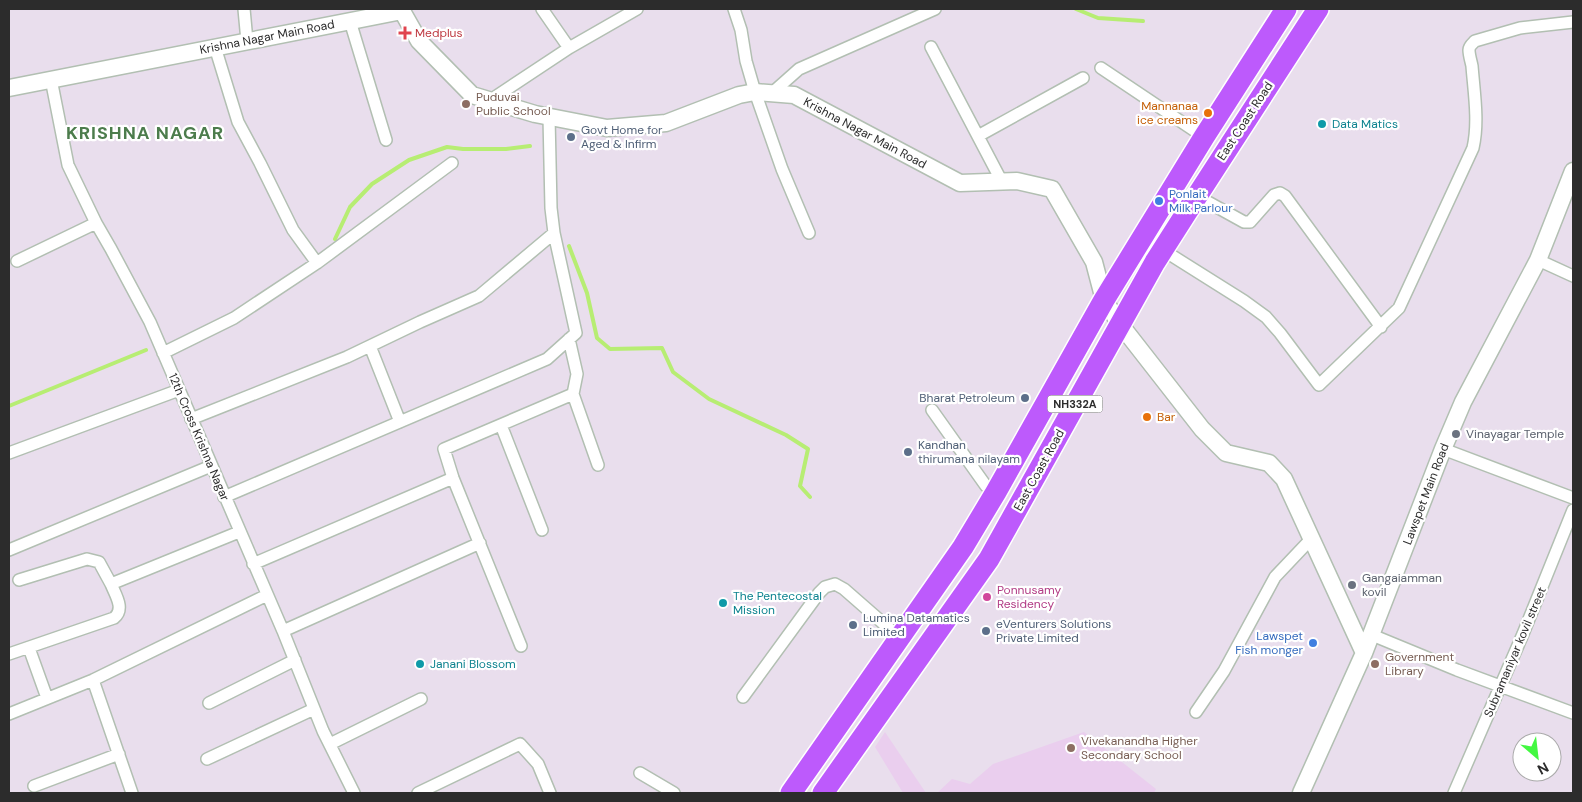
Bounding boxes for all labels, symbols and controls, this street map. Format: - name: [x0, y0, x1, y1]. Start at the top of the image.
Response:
- street label: Krishna Nagar Main Road: [198, 16, 336, 58]
- place label: Medplus: [415, 25, 463, 41]
- marker: Medplus: [399, 27, 411, 39]
- street label: East Coast Road: [1214, 79, 1276, 163]
- place label: Puduvai Public School: [476, 89, 551, 119]
- street label: Krishna Nagar Main Road: [801, 94, 929, 172]
- marker: Puduvai Public School: [460, 98, 472, 110]
- place label: Mannanaa ice creams: [1137, 98, 1198, 128]
- marker: Mannanaa ice creams: [1202, 107, 1214, 119]
- place label: Data Matics: [1332, 116, 1398, 132]
- marker: Data Matics: [1316, 118, 1328, 130]
- district label: KRISHNA NAGAR: [66, 121, 224, 145]
- place label: Govt Home for Aged & Infirm: [581, 122, 663, 152]
- marker: Govt Home for Aged & Infirm: [565, 131, 577, 143]
- place label: Ponlait Milk Parlour: [1169, 186, 1233, 216]
- marker: Ponlait Milk Parlour: [1153, 195, 1165, 207]
- street label: 12th Cross Krishna Nagar: [165, 371, 233, 504]
- place label: Bharat Petroleum: [919, 390, 1015, 406]
- marker: Bharat Petroleum: [1019, 392, 1031, 404]
- road number: NH332A: [1048, 396, 1102, 412]
- place label: Bar: [1157, 409, 1176, 425]
- marker: Bar: [1141, 411, 1153, 423]
- street label: East Coast Road: [1010, 426, 1068, 514]
- place label: Vinayagar Temple: [1466, 426, 1564, 442]
- marker: Vinayagar Temple: [1450, 428, 1462, 440]
- place label: Kandhan thirumana nilayam: [918, 437, 1020, 467]
- street label: Lawspet Main Road: [1399, 441, 1453, 547]
- marker: Kandhan thirumana nilayam: [902, 446, 914, 458]
- place label: Gangaiamman kovil: [1362, 570, 1442, 600]
- marker: Gangaiamman kovil: [1346, 579, 1358, 591]
- place label: Ponnusamy Residency: [997, 582, 1061, 612]
- street label: Subramaniyar kovil street: [1480, 584, 1550, 720]
- place label: The Pentecostal Mission: [733, 588, 822, 618]
- marker: Ponnusamy Residency: [981, 591, 993, 603]
- marker: The Pentecostal Mission: [717, 597, 729, 609]
- place label: Lumina Datamatics Limited: [863, 610, 970, 640]
- place label: eVenturers Solutions Private Limited: [996, 616, 1111, 646]
- marker: Lumina Datamatics Limited: [847, 619, 859, 631]
- marker: eVenturers Solutions Private Limited: [980, 625, 992, 637]
- place label: Lawspet Fish monger: [1235, 628, 1304, 658]
- marker: Lawspet Fish monger: [1307, 637, 1319, 649]
- place label: Government Library: [1385, 649, 1454, 679]
- place label: Janani Blossom: [430, 656, 516, 672]
- marker: Janani Blossom: [414, 658, 426, 670]
- marker: Government Library: [1369, 658, 1381, 670]
- north arrow: [1512, 732, 1562, 782]
- place label: Vivekanandha Higher Secondary School: [1081, 733, 1198, 763]
- marker: Vivekanandha Higher Secondary School: [1065, 742, 1077, 754]
- text: N: [1534, 758, 1552, 779]

